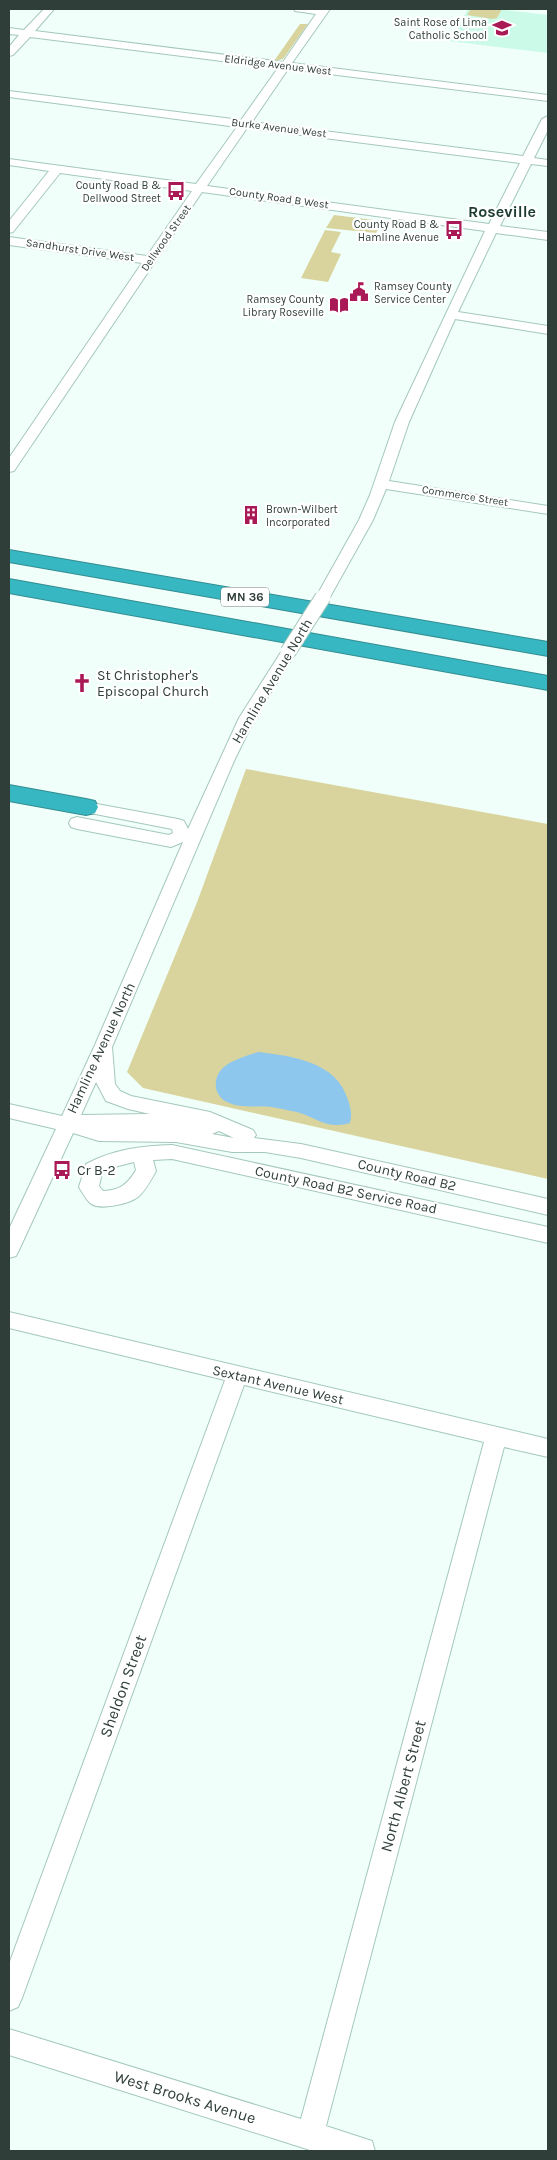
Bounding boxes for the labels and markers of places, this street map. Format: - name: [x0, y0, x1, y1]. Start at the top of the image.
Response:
- place label: Saint Rose of Lima Catholic School: [394, 16, 487, 42]
- school or university icon: Saint Rose of Lima Catholic School: [491, 17, 513, 39]
- place label: County Road B & Dellwood Street: [76, 179, 161, 205]
- bus stop icon: County Road B & Dellwood Street: [165, 180, 187, 202]
- place label: County Road B & Hamline Avenue: [354, 218, 439, 244]
- bus stop icon: County Road B & Hamline Avenue: [443, 219, 465, 241]
- place label: Ramsey County Service Center: [374, 280, 452, 306]
- public building icon: Ramsey County Service Center: [348, 281, 370, 303]
- place label: Ramsey County Library Roseville: [243, 293, 324, 319]
- library icon: Ramsey County Library Roseville: [328, 294, 350, 316]
- place label: Brown-Wilbert Incorporated: [266, 503, 338, 529]
- building icon: Brown-Wilbert Incorporated: [240, 504, 262, 526]
- place label: St Christopher's Episcopal Church: [97, 667, 209, 700]
- church icon: St Christopher's Episcopal Church: [71, 672, 93, 694]
- bus stop icon: Cr B-2: [51, 1159, 73, 1181]
- place label: Cr B-2: [77, 1162, 116, 1179]

